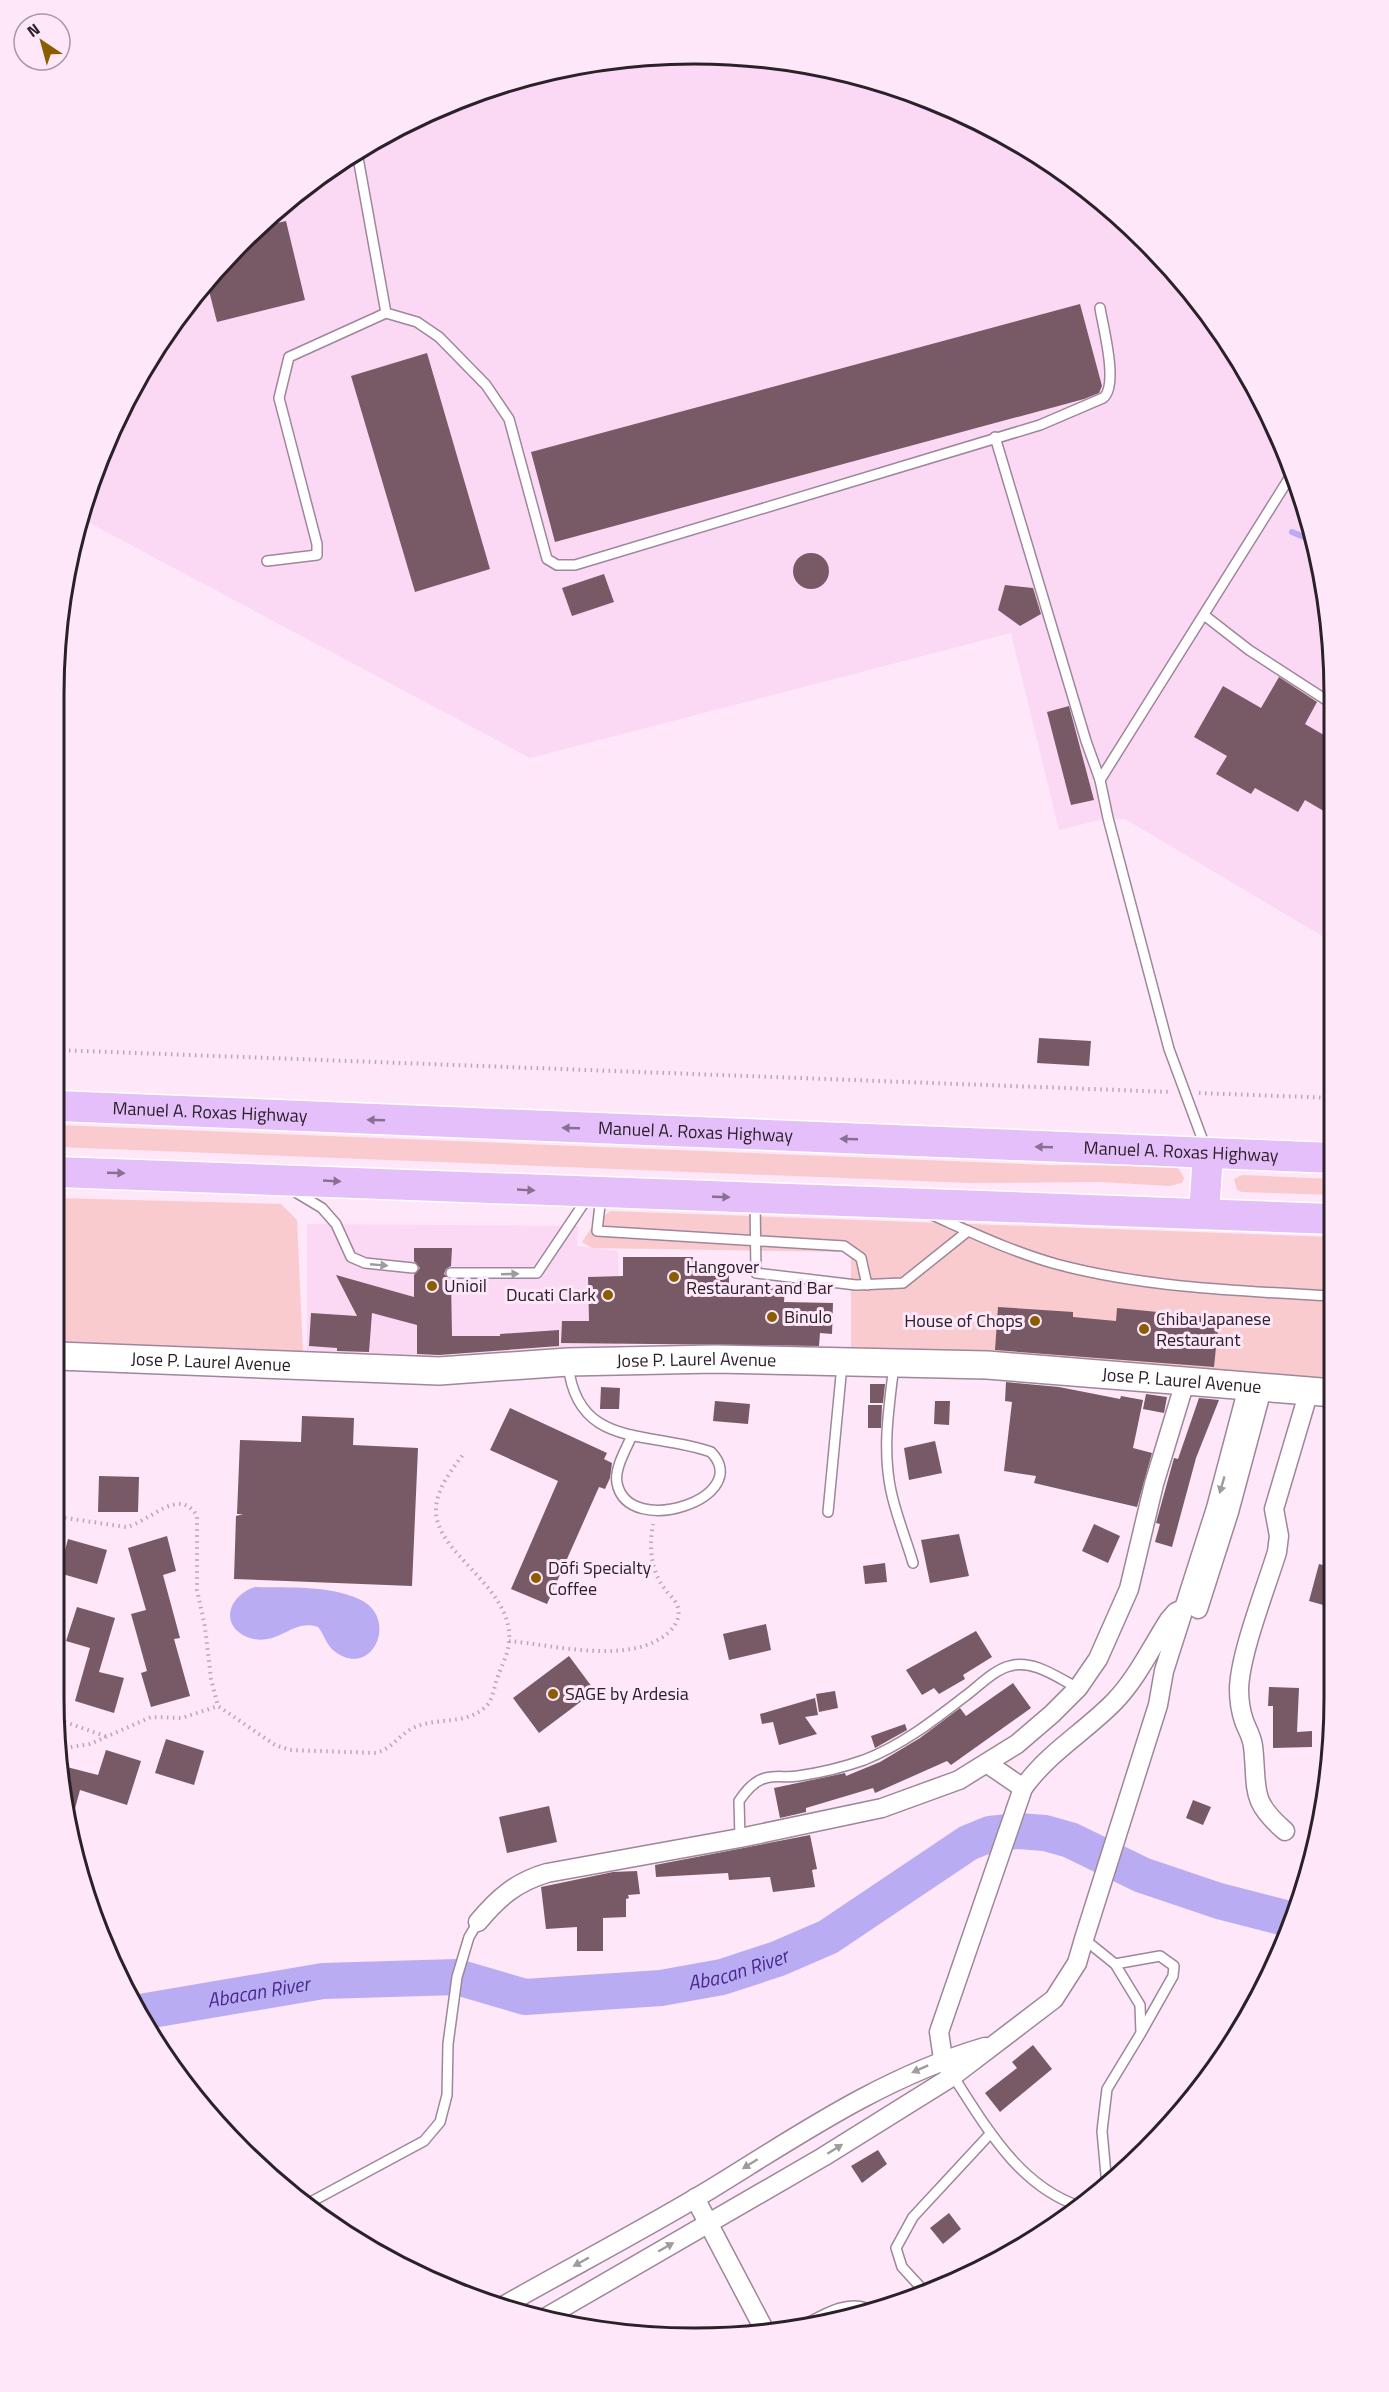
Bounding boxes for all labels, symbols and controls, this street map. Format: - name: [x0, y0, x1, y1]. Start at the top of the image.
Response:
- north arrow: [12, 12, 72, 72]
- text: N: [22, 17, 45, 43]
- street label: Manuel A. Roxas Highway: [112, 1094, 308, 1129]
- street label: Manuel A. Roxas Highway: [597, 1114, 794, 1149]
- one-way arrow: [366, 1115, 385, 1124]
- one-way arrow: [561, 1123, 580, 1132]
- street label: Manuel A. Roxas Highway: [1083, 1134, 1279, 1169]
- one-way arrow: [840, 1135, 859, 1144]
- one-way arrow: [1035, 1143, 1054, 1152]
- one-way arrow: [106, 1169, 125, 1178]
- one-way arrow: [322, 1176, 341, 1185]
- one-way arrow: [517, 1186, 536, 1195]
- one-way arrow: [712, 1192, 731, 1201]
- place label: Hangover Restaurant and Bar: [686, 1253, 833, 1301]
- one-way arrow: [369, 1260, 388, 1270]
- one-way arrow: [500, 1269, 519, 1278]
- marker: Hangover Restaurant and Bar: [667, 1270, 681, 1284]
- place label: Unioil: [444, 1272, 487, 1299]
- marker: Unioil: [425, 1279, 439, 1293]
- place label: Ducati Clark: [506, 1281, 596, 1308]
- marker: Ducati Clark: [601, 1288, 615, 1302]
- place label: Binulo: [784, 1303, 832, 1330]
- place label: Chiba Japanese Restaurant: [1156, 1305, 1271, 1353]
- place label: House of Chops: [904, 1307, 1023, 1334]
- marker: Binulo: [765, 1310, 779, 1324]
- marker: House of Chops: [1028, 1314, 1042, 1328]
- marker: Chiba Japanese Restaurant: [1137, 1322, 1151, 1336]
- street label: Jose P. Laurel Avenue: [130, 1345, 291, 1378]
- street label: Jose P. Laurel Avenue: [616, 1345, 777, 1374]
- street label: Jose P. Laurel Avenue: [1101, 1360, 1263, 1400]
- one-way arrow: [1217, 1476, 1226, 1494]
- place label: Dōfi Specialty Coffee: [548, 1554, 652, 1602]
- marker: Dōfi Specialty Coffee: [529, 1571, 543, 1585]
- place label: SAGE by Ardesia: [565, 1680, 689, 1707]
- marker: SAGE by Ardesia: [546, 1687, 560, 1701]
- water label: Abacan River: [685, 1939, 795, 1998]
- water label: Abacan River: [205, 1967, 314, 2015]
- one-way arrow: [910, 2064, 928, 2074]
- one-way arrow: [827, 2144, 843, 2155]
- one-way arrow: [742, 2159, 758, 2170]
- one-way arrow: [658, 2242, 675, 2252]
- one-way arrow: [572, 2257, 589, 2267]

